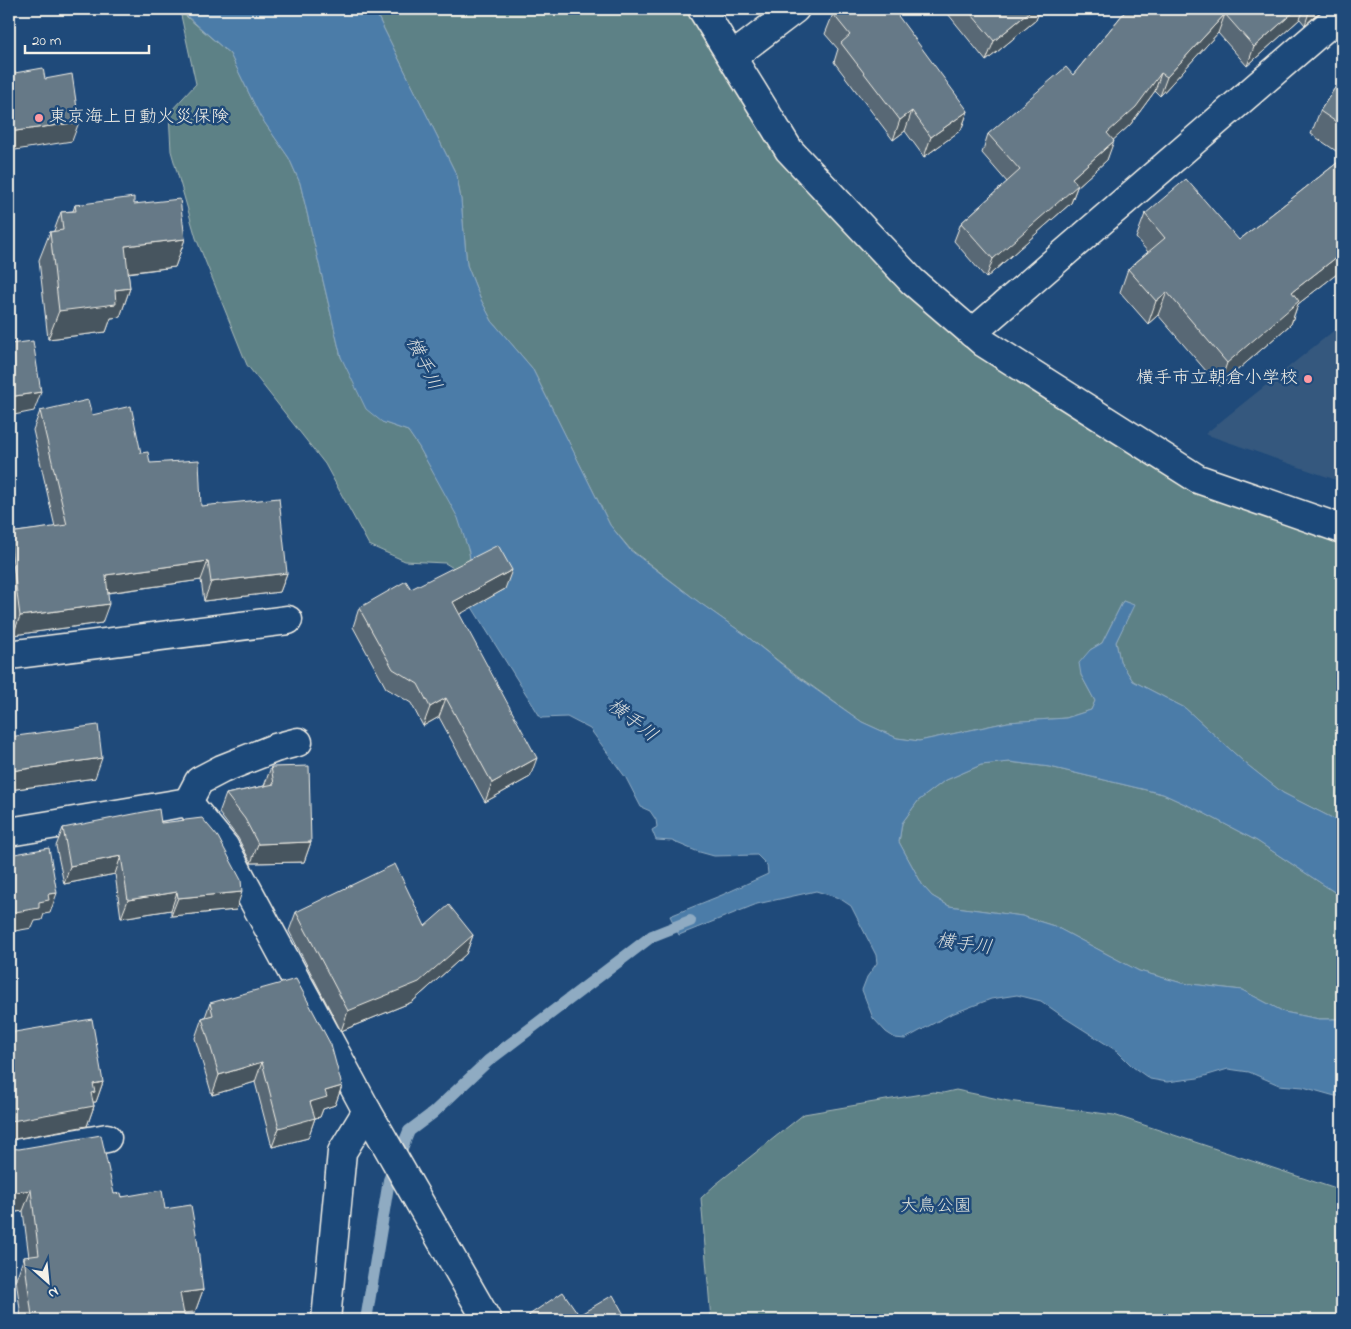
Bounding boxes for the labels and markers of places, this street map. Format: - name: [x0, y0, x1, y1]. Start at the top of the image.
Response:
- place label: 東京海上日動火災保険: [49, 105, 229, 131]
- marker: 東京海上日動火災保険: [33, 112, 45, 124]
- place label: 横手市立朝倉小学校: [1136, 366, 1298, 392]
- marker: 横手市立朝倉小学校: [1302, 373, 1314, 385]

